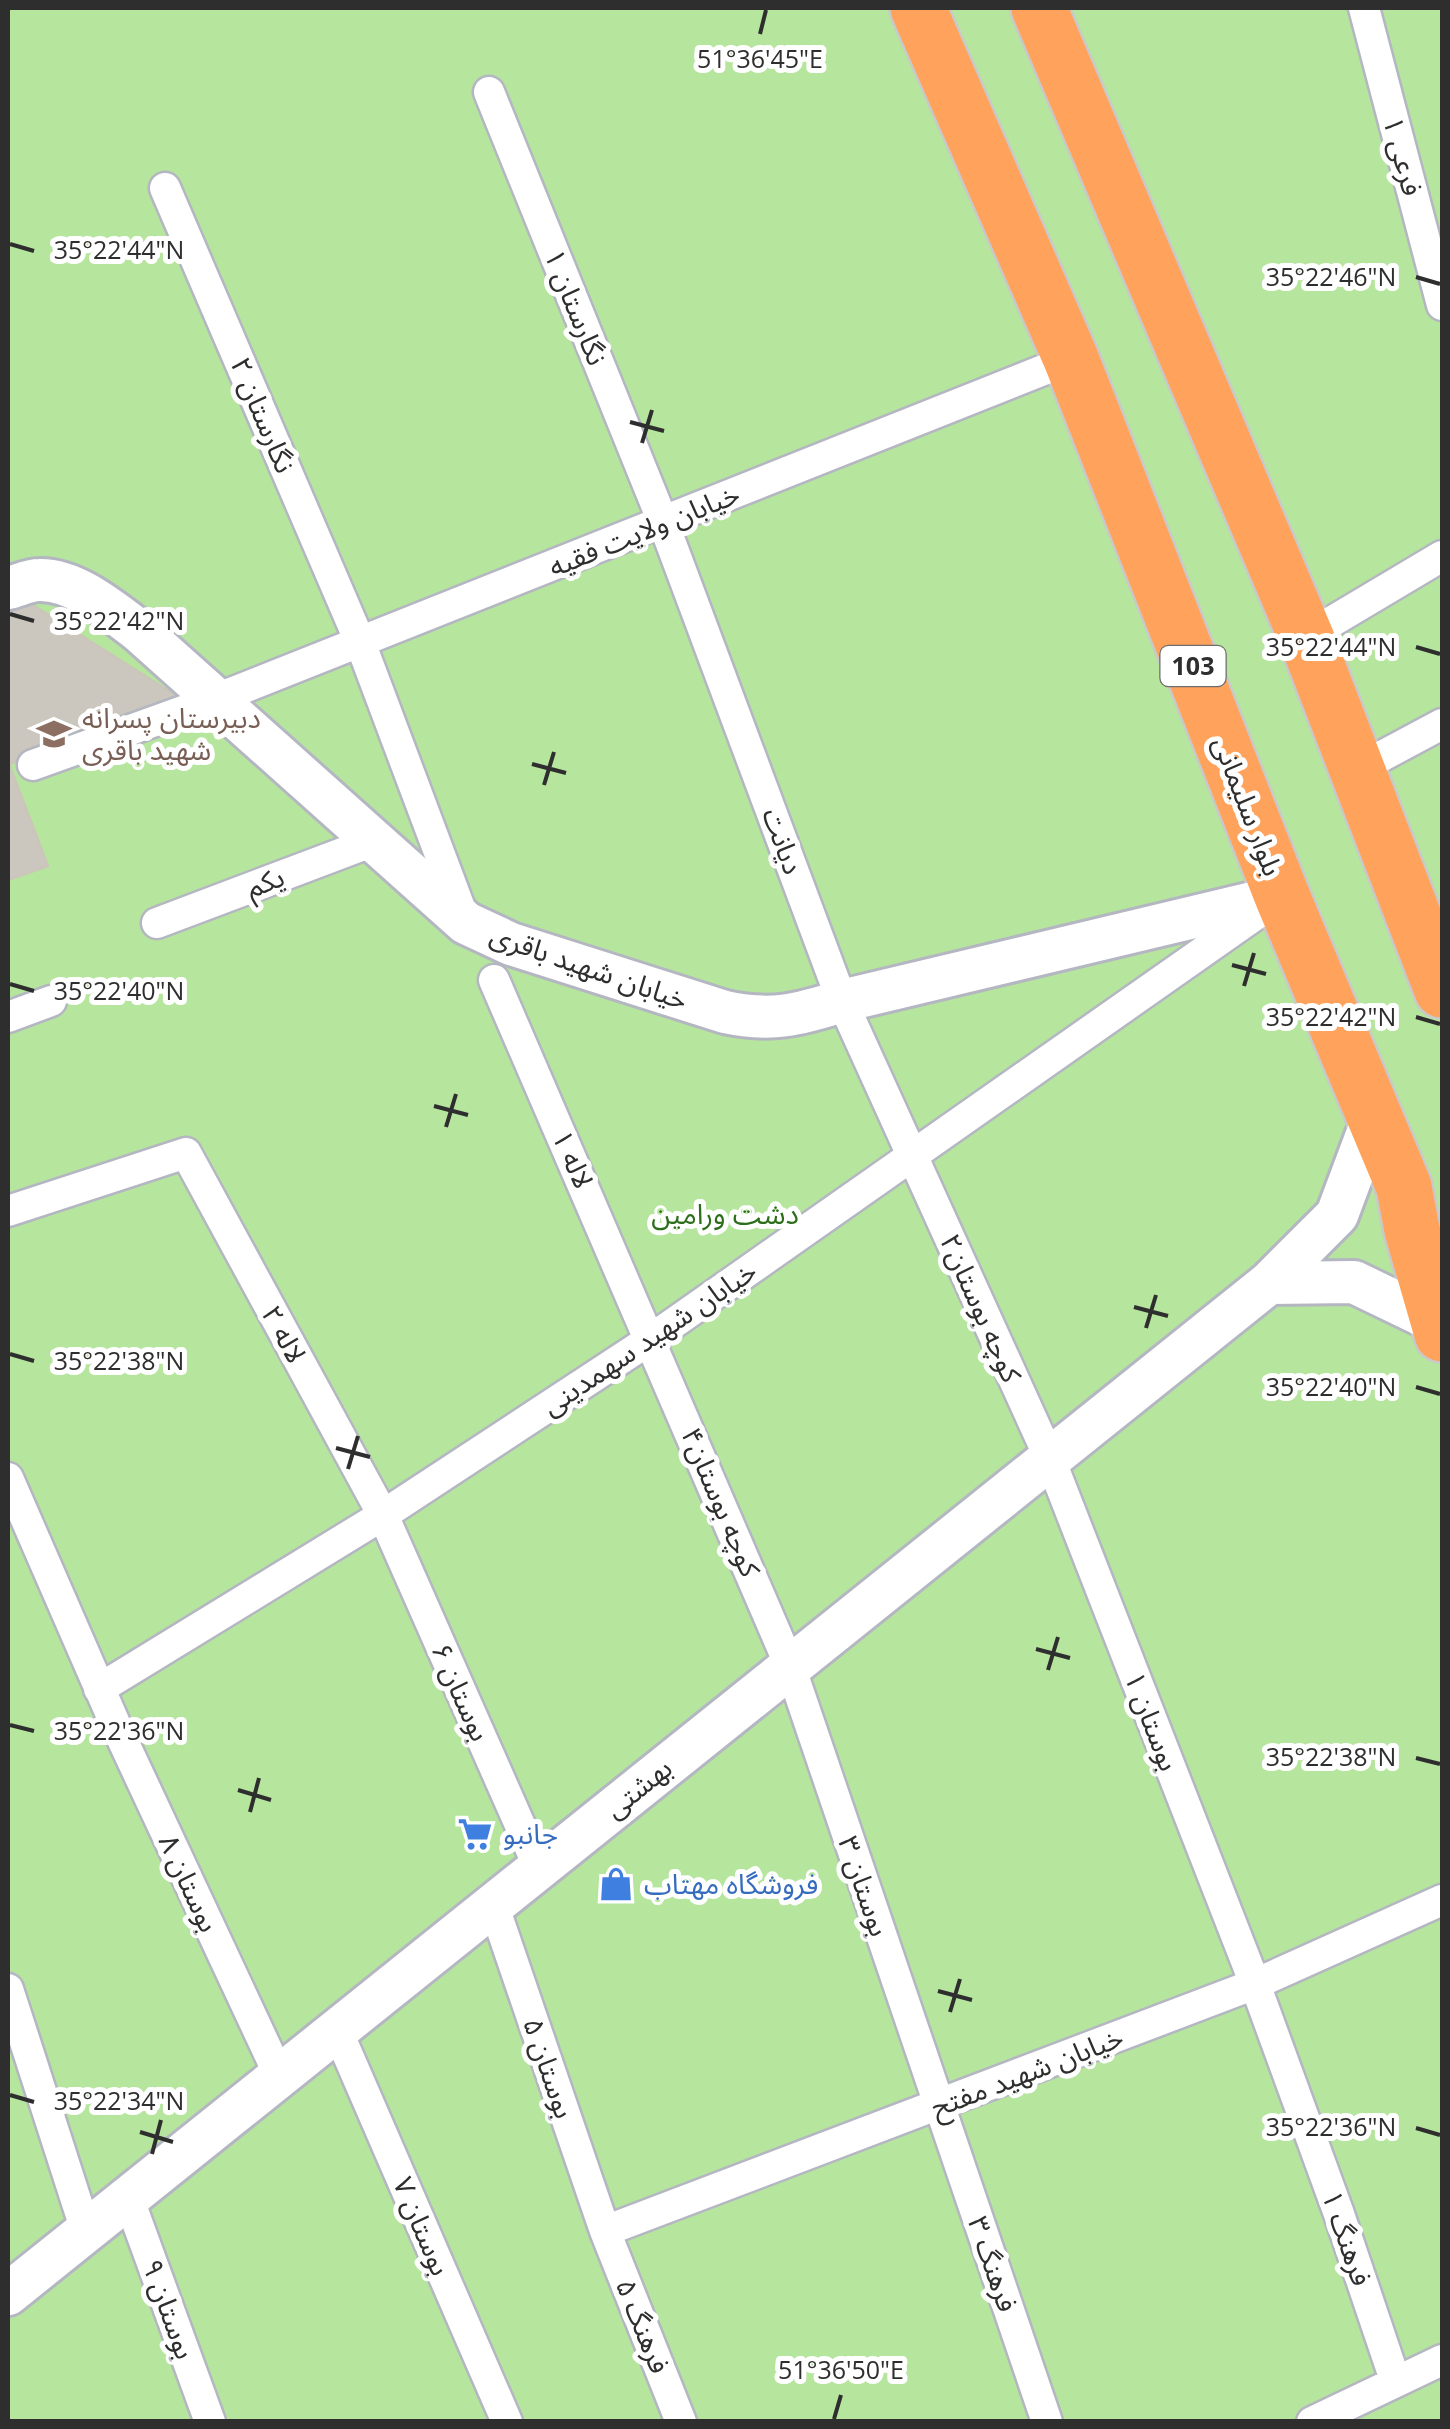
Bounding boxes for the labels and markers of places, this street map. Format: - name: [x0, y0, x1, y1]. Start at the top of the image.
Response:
- place label: دبیرستان پسرانه شهید باقری: [82, 698, 261, 768]
- school or university icon: دبیرستان پسرانه شهید باقری: [35, 715, 73, 753]
- place label: جانبو: [503, 1814, 558, 1852]
- supermarket icon: جانبو: [456, 1815, 494, 1853]
- place label: فروشگاه مهتاب: [644, 1864, 818, 1902]
- shop icon: فروشگاه مهتاب: [597, 1865, 635, 1903]

